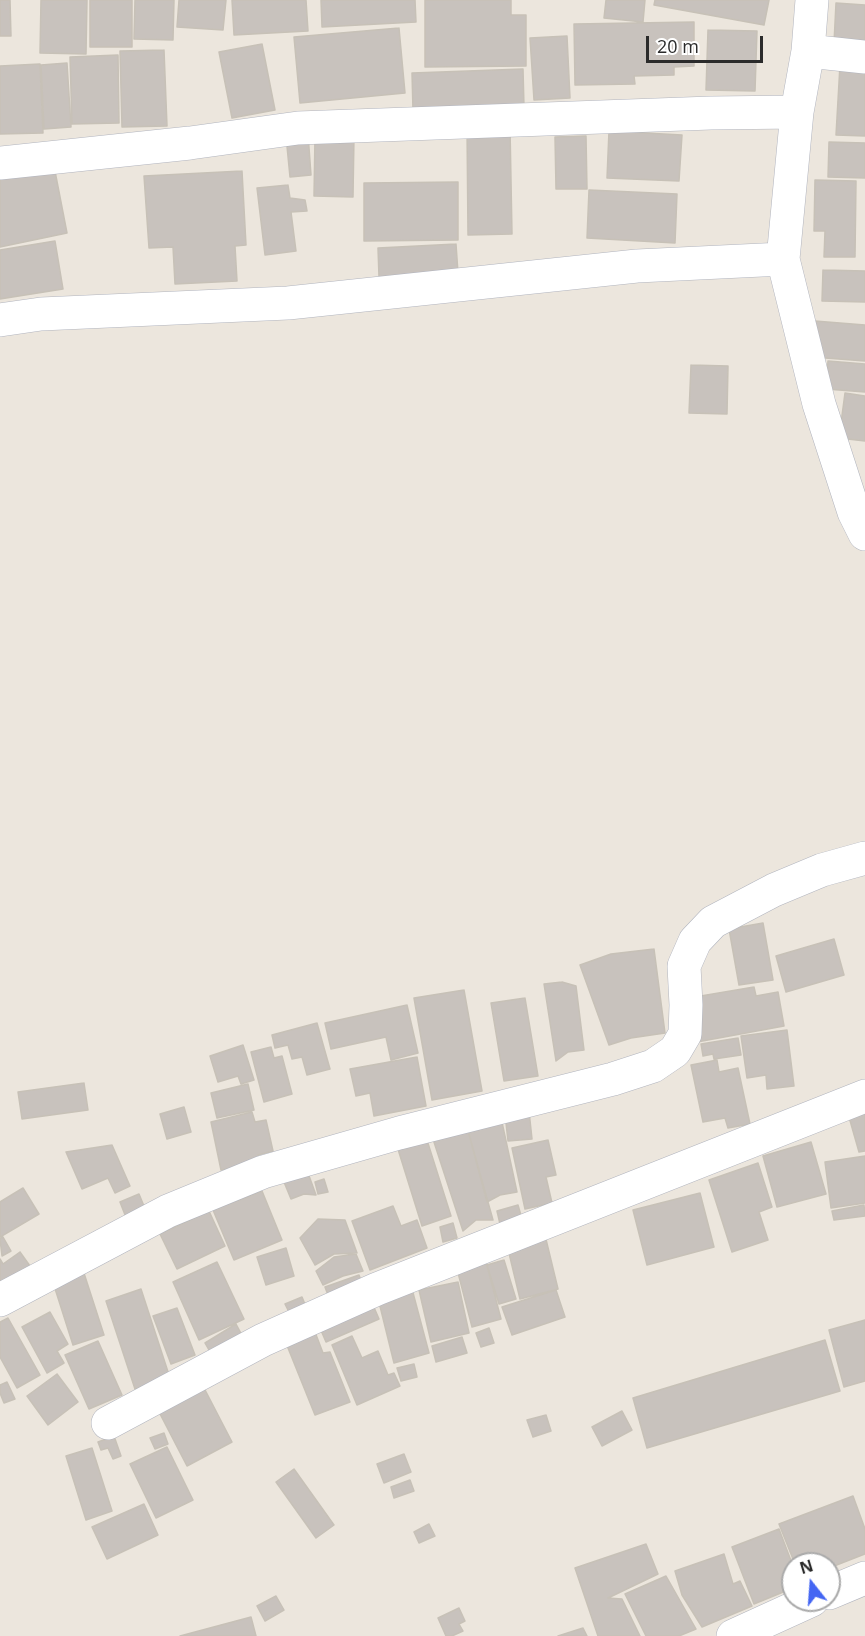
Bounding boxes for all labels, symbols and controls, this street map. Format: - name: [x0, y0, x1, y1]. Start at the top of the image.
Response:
- scale bar: [649, 24, 766, 62]
- text: 20 m: [657, 34, 699, 58]
- north arrow: [781, 1552, 841, 1612]
- text: N: [797, 1554, 816, 1579]

